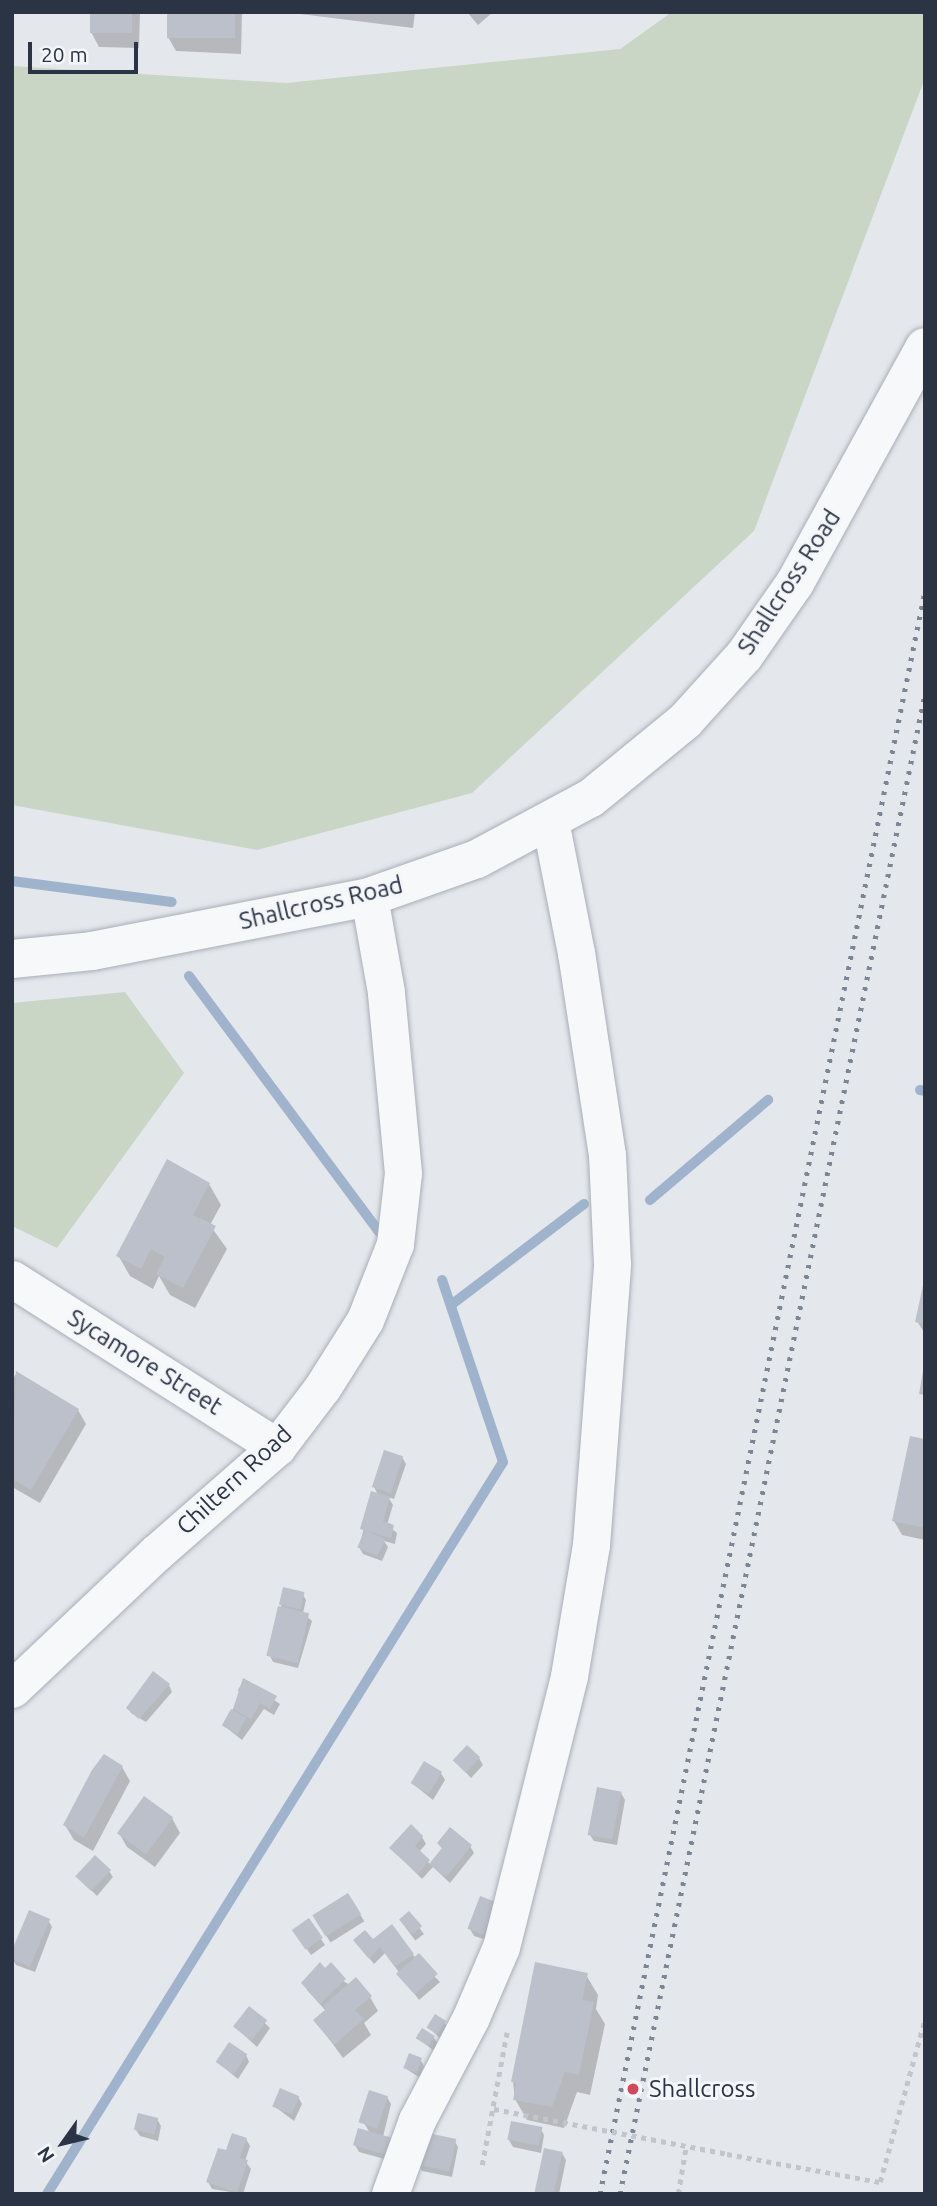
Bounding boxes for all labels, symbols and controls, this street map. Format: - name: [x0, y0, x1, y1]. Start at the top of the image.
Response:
- scale bar: [32, 28, 142, 72]
- text: 20 m: [41, 42, 88, 66]
- street label: Shallcross Road: [731, 504, 847, 660]
- street label: Shallcross Road: [236, 870, 406, 936]
- street label: Sycamore Street: [62, 1303, 228, 1421]
- street label: Chiltern Road: [171, 1419, 297, 1541]
- place label: Shallcross: [649, 2075, 755, 2103]
- marker: Shallcross: [623, 2079, 643, 2099]
- north arrow: [28, 2108, 98, 2178]
- text: N: [33, 2143, 59, 2167]

